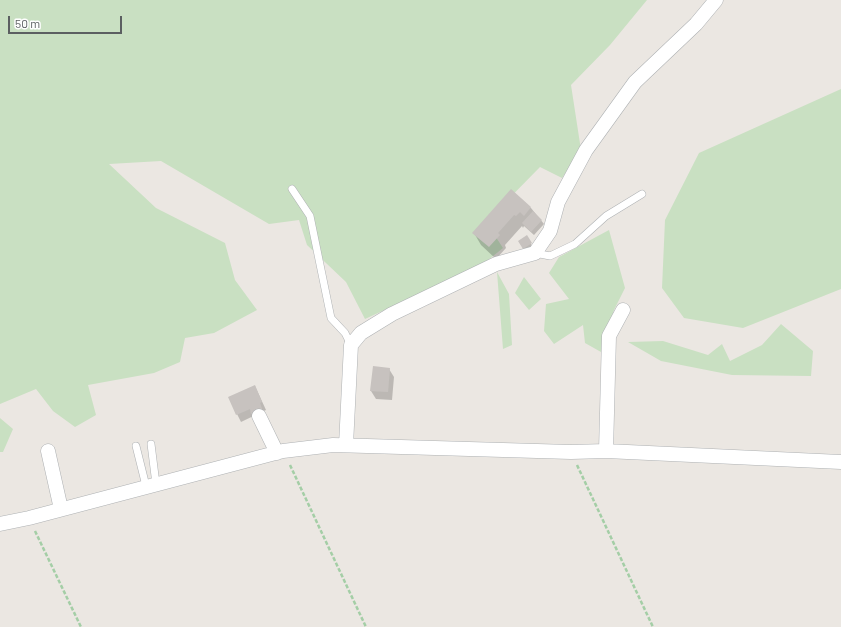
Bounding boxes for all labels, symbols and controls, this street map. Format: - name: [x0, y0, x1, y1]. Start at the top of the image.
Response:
- scale bar: [10, 8, 124, 34]
- text: 50 m: [15, 16, 40, 30]

